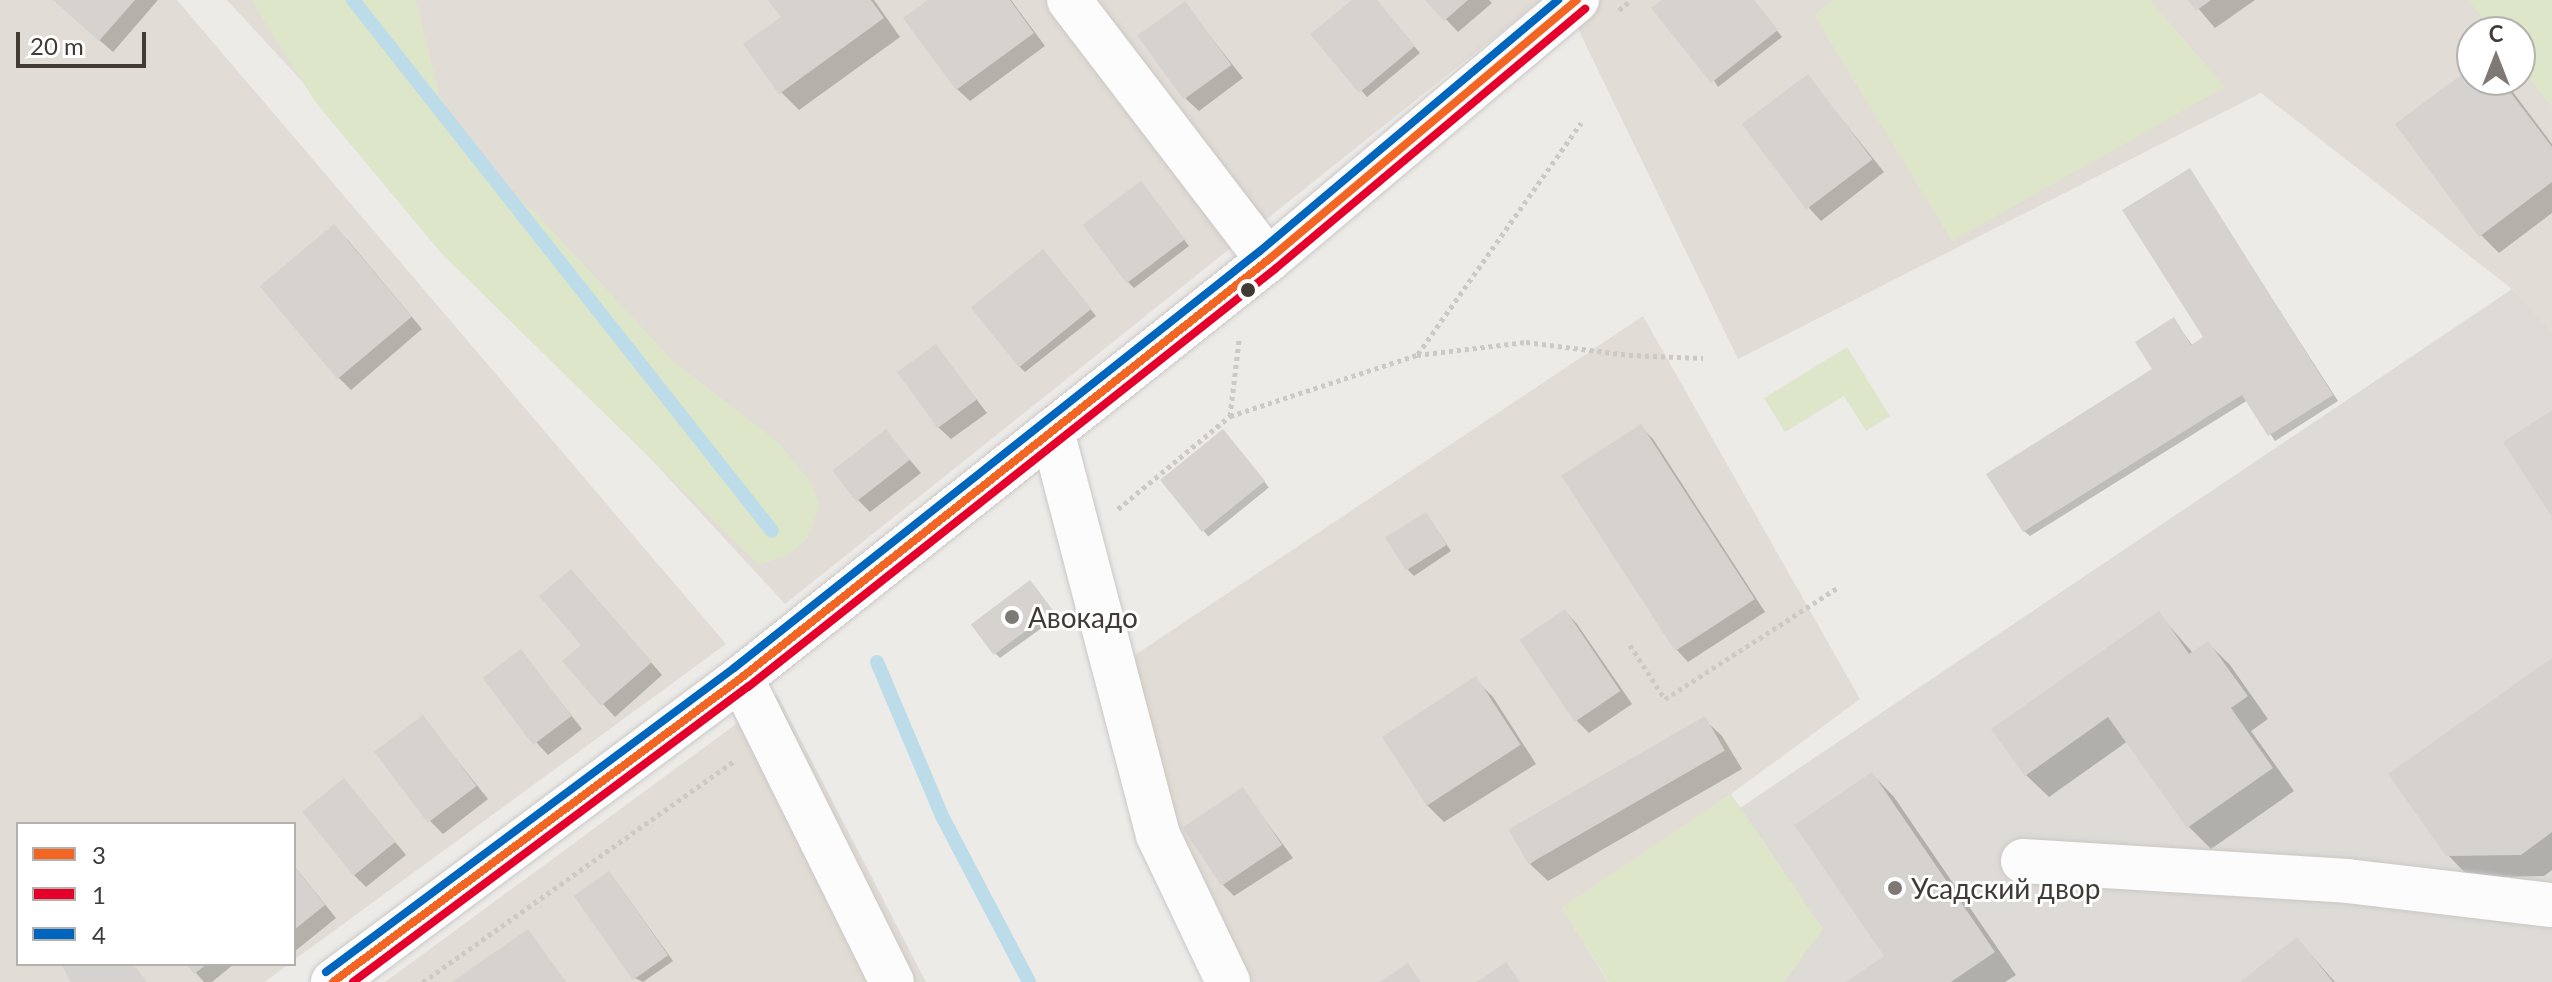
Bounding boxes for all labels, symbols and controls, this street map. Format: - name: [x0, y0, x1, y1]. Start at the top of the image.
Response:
- scale bar: [20, 16, 150, 66]
- north arrow: [2456, 16, 2536, 96]
- text: С: [2489, 20, 2503, 47]
- text: 20 m: [30, 31, 84, 60]
- unlabelled marker: [1240, 282, 1256, 298]
- place label: Авокадо: [1028, 600, 1138, 634]
- marker: Авокадо: [1003, 608, 1021, 626]
- legend: [16, 822, 296, 966]
- text: 3: [92, 840, 106, 869]
- place label: Усадский двор: [1911, 871, 2100, 905]
- marker: Усадский двор: [1886, 879, 1904, 897]
- text: 1: [92, 880, 106, 909]
- text: 4: [92, 920, 106, 949]

